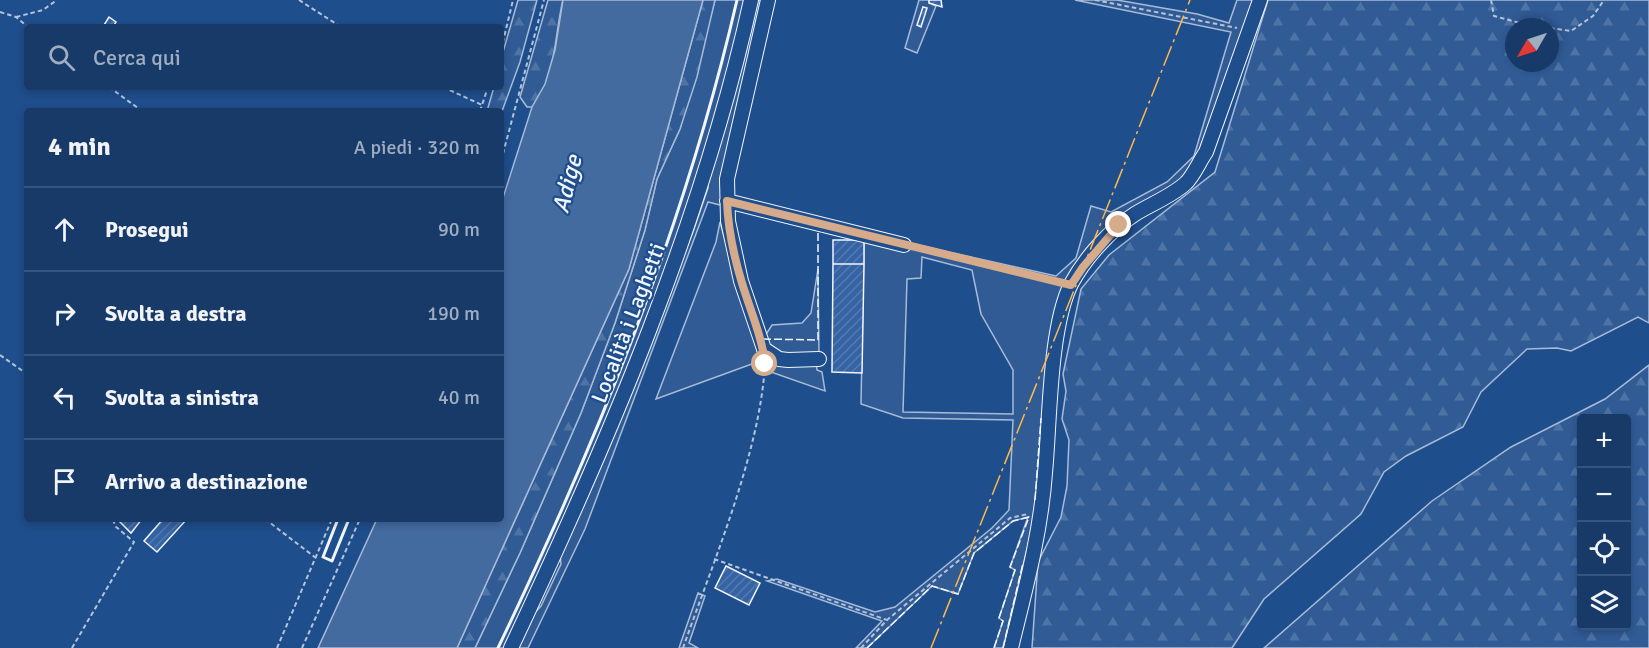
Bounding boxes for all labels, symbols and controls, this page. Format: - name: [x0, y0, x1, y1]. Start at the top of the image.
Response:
- north arrow: [1505, 18, 1559, 72]
- search box: [24, 24, 504, 90]
- icon: search: [45, 41, 78, 74]
- text: Cerca qui: [93, 44, 181, 71]
- text: 4 min: [48, 131, 111, 163]
- text: A piedi · 320 m: [354, 135, 480, 160]
- water label: Adige: [545, 151, 589, 216]
- route end: [1105, 211, 1131, 237]
- icon: ahead: [48, 213, 81, 246]
- text: Prosegui: [105, 216, 189, 243]
- text: 90 m: [438, 217, 480, 242]
- street label: Località i Laghetti: [585, 239, 671, 407]
- icon: right: [48, 297, 81, 330]
- text: Svolta a destra: [105, 300, 246, 327]
- text: 190 m: [427, 301, 480, 326]
- route start: [751, 350, 777, 376]
- icon: left: [48, 381, 81, 414]
- text: Svolta a sinistra: [105, 384, 259, 411]
- text: 40 m: [438, 385, 480, 410]
- map controls: [1577, 414, 1631, 630]
- button: +: [1577, 414, 1631, 468]
- icon: arrive: [48, 465, 81, 498]
- text: Arrivo a destinazione: [105, 468, 308, 495]
- button: −: [1577, 468, 1631, 522]
- button: locate: [1577, 522, 1631, 576]
- button: layers: [1577, 576, 1631, 630]

